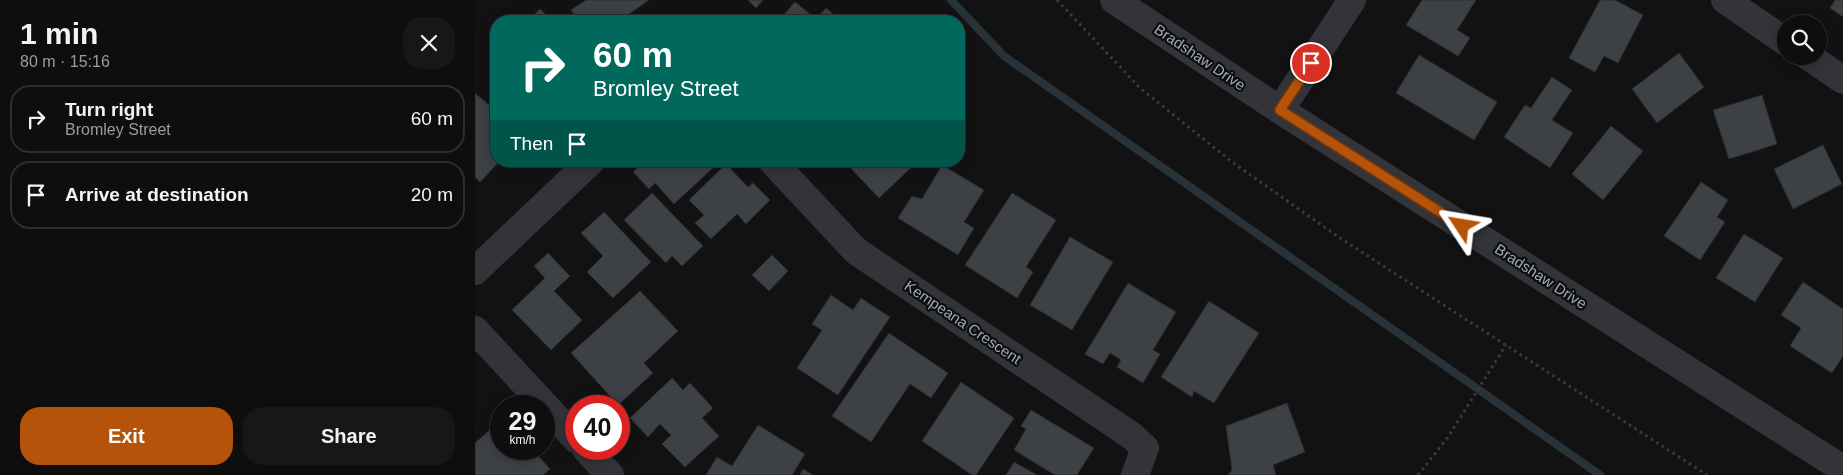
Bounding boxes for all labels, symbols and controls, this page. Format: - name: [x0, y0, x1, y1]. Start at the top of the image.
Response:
- map controls: [1777, 15, 1827, 65]
- button: search: [1777, 15, 1827, 65]
- text: 1 min: [20, 17, 98, 50]
- button: close: [403, 17, 455, 69]
- street label: Bradshaw Drive: [1151, 20, 1249, 94]
- icon: right: [510, 35, 575, 100]
- text: 60 m: [593, 35, 673, 74]
- pin: [1290, 42, 1332, 84]
- icon: arrive: [1297, 49, 1325, 77]
- text: 80 m · 15:16: [20, 53, 110, 70]
- text: Bromley Street: [593, 76, 739, 101]
- text: Turn right: [65, 99, 153, 120]
- icon: right: [22, 105, 50, 133]
- text: 60 m: [411, 108, 453, 129]
- text: Bromley Street: [65, 121, 171, 138]
- icon: arrive: [563, 130, 591, 158]
- text: Then: [510, 133, 553, 154]
- icon: arrive: [22, 181, 50, 209]
- text: Arrive at destination: [65, 184, 249, 205]
- text: 20 m: [411, 184, 453, 205]
- position arrow: [1435, 199, 1487, 251]
- street label: Bradshaw Drive: [1492, 240, 1590, 312]
- street label: Kempeana Crescent: [902, 277, 1025, 368]
- speed limit sign: 40: [565, 395, 630, 460]
- button: Exit: [20, 407, 233, 465]
- button: Share: [243, 407, 455, 465]
- text: 29: [509, 407, 536, 435]
- text: km/h: [509, 433, 536, 447]

